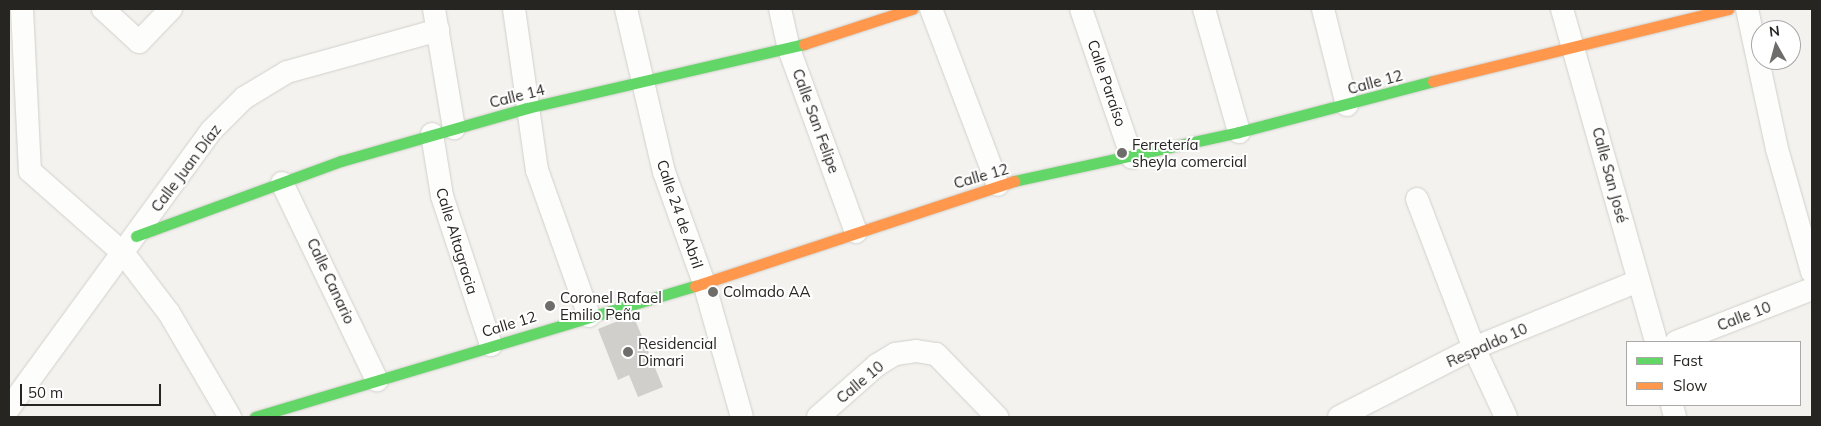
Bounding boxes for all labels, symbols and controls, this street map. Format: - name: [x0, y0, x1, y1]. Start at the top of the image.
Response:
- north arrow: [1751, 20, 1801, 70]
- text: N: [1768, 22, 1781, 41]
- street label: Calle Paraíso: [1084, 37, 1130, 129]
- street label: Calle San Felipe: [789, 66, 843, 176]
- street label: Calle 12: [1346, 66, 1404, 98]
- street label: Calle 14: [488, 80, 546, 112]
- street label: Calle Juan Díaz: [147, 121, 225, 215]
- street label: Calle San José: [1589, 125, 1631, 225]
- place label: Ferretería sheyla comercial: [1132, 135, 1247, 170]
- marker: Ferretería sheyla comercial: [1116, 147, 1128, 159]
- street label: Calle 24 de Abril: [653, 157, 707, 271]
- street label: Calle 12: [951, 160, 1011, 192]
- street label: Calle Altagracia: [432, 186, 482, 296]
- street label: Calle Canario: [303, 235, 359, 327]
- place label: Colmado AA: [723, 283, 811, 301]
- marker: Colmado AA: [707, 286, 719, 298]
- place label: Coronel Rafael Emilio Peña: [560, 288, 662, 323]
- street label: Calle 10: [1715, 298, 1773, 334]
- marker: Coronel Rafael Emilio Peña: [544, 300, 556, 312]
- street label: Calle 12: [479, 307, 539, 341]
- street label: Respaldo 10: [1444, 319, 1530, 371]
- place label: Residencial Dimari: [638, 334, 717, 369]
- legend: [1626, 341, 1801, 406]
- marker: Residencial Dimari: [622, 346, 634, 358]
- text: Fast: [1673, 351, 1703, 370]
- street label: Calle 10: [833, 357, 887, 407]
- scale bar: [22, 374, 164, 406]
- text: Slow: [1673, 376, 1707, 395]
- text: 50 m: [28, 383, 63, 402]

